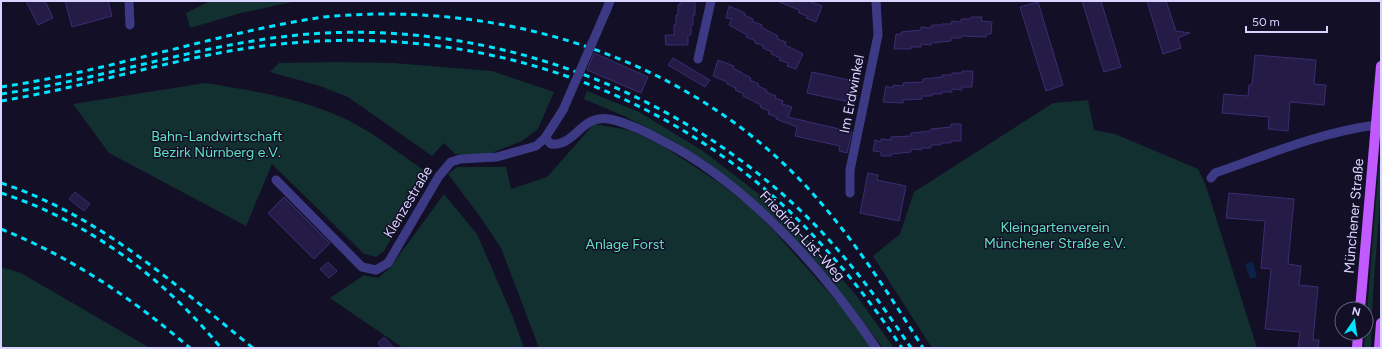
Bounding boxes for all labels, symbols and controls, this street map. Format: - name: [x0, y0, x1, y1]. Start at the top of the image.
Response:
- scale bar: [1246, 8, 1327, 34]
- text: 50 m: [1252, 15, 1280, 29]
- street label: Im Erdwinkel: [836, 53, 868, 135]
- park label: Bahn-Landwirtschaft Bezirk Nürnberg e.V.: [151, 128, 283, 161]
- street label: Münchener Straße: [1341, 157, 1368, 274]
- street label: Klenzestraße: [380, 163, 436, 241]
- street label: Friedrich-List-Weg: [756, 187, 848, 285]
- park label: Kleingartenverein Münchener Straße e.V.: [984, 219, 1126, 252]
- park label: Anlage Forst: [585, 236, 665, 253]
- north arrow: [1334, 301, 1374, 341]
- text: N: [1351, 304, 1362, 319]

